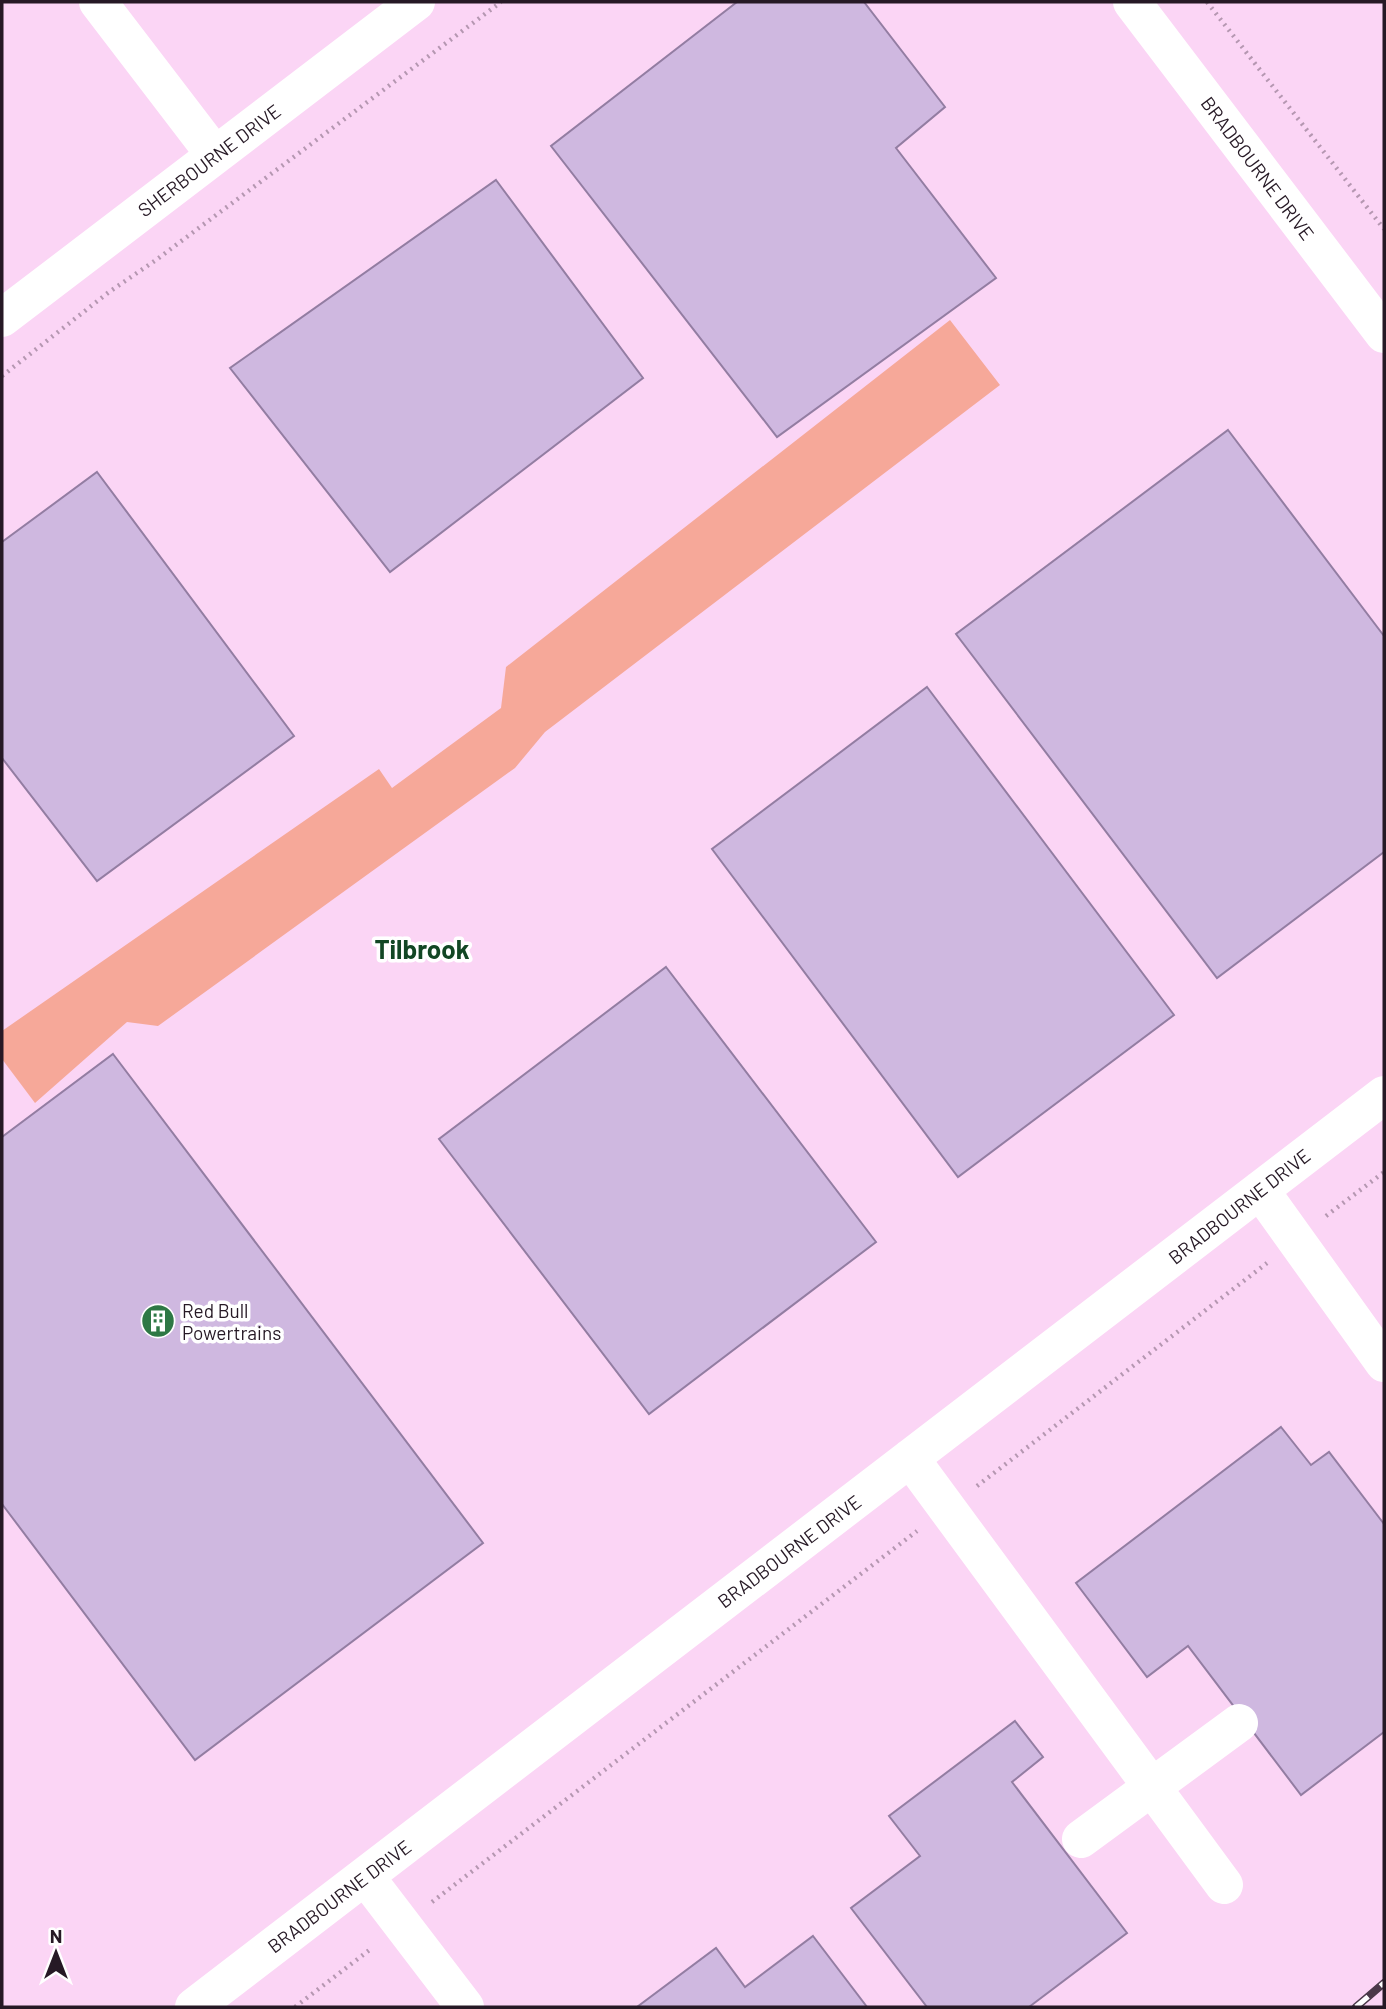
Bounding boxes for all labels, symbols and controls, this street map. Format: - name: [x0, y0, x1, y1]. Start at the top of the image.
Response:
- street label: BRADBOURNE DRIVE: [1197, 92, 1319, 244]
- street label: SHERBOURNE DRIVE: [133, 99, 285, 221]
- district label: Tilbrook: [374, 933, 470, 964]
- street label: BRADBOURNE DRIVE: [1163, 1143, 1315, 1269]
- place label: Red Bull Powertrains: [182, 1299, 281, 1344]
- building icon: Red Bull Powertrains: [139, 1302, 177, 1340]
- street label: BRADBOURNE DRIVE: [713, 1490, 865, 1612]
- street label: BRADBOURNE DRIVE: [263, 1835, 415, 1957]
- north arrow: [21, 1918, 91, 1988]
- text: N: [50, 1924, 62, 1947]

